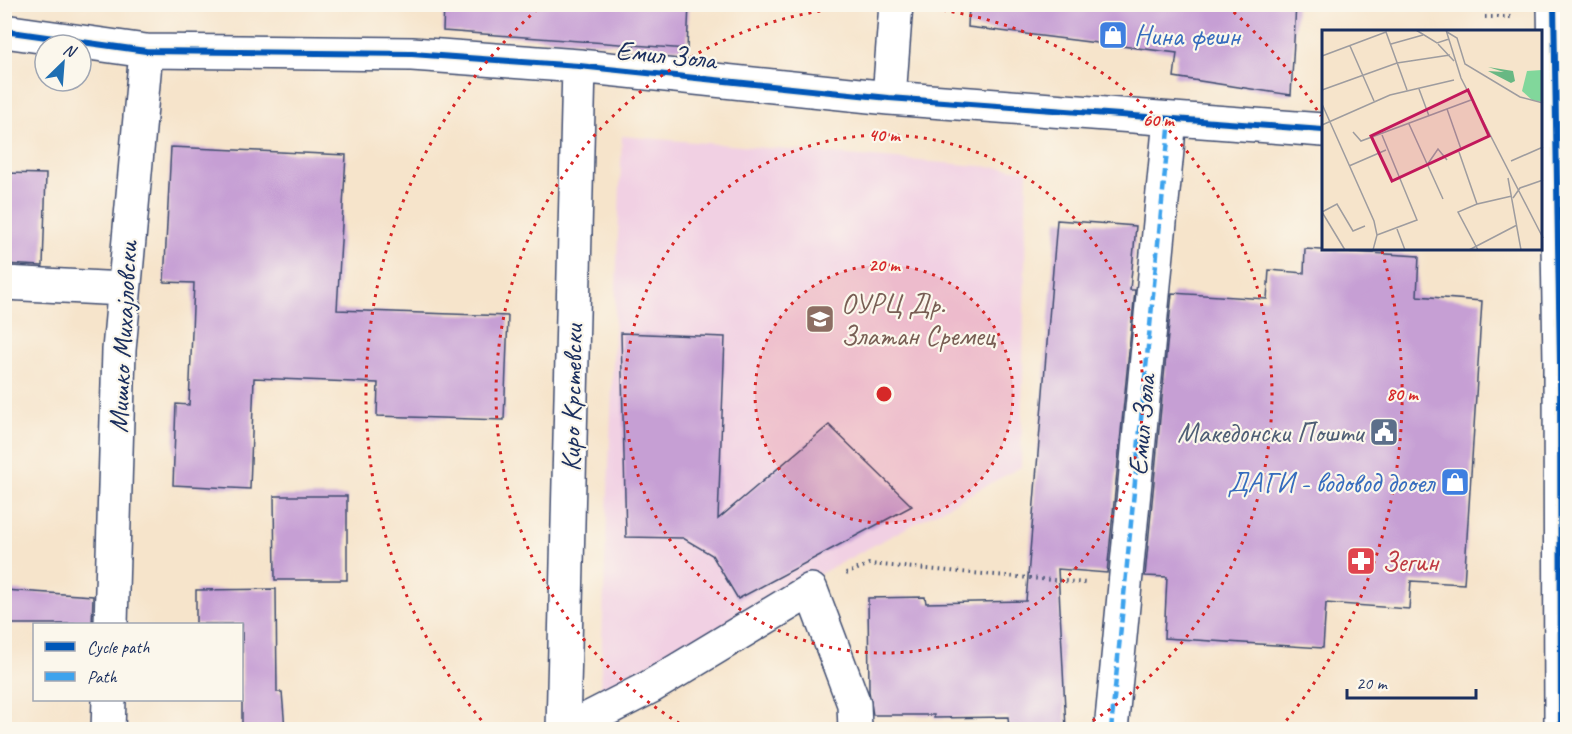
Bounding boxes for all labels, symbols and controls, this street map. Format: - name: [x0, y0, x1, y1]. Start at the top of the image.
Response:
- place label: Нина фешн: [1134, 18, 1242, 53]
- shop icon: Нина фешн: [1097, 19, 1129, 51]
- inset map: [1322, 30, 1542, 250]
- street label: Емил Зола: [614, 32, 720, 77]
- north arrow: [33, 33, 93, 93]
- text: N: [60, 39, 80, 63]
- text: 60 m: [1142, 109, 1175, 131]
- text: 40 m: [869, 124, 901, 146]
- street label: Мишко Михајловски: [100, 239, 145, 434]
- text: 20 m: [869, 254, 901, 276]
- place label: ОУРЦ Др. Златан Сремец: [841, 286, 997, 353]
- school or university icon: ОУРЦ Др. Златан Сремец: [804, 303, 836, 335]
- street label: Киро Крстевски: [553, 322, 590, 472]
- street label: Емил Зола: [1120, 371, 1164, 477]
- text: 80 m: [1387, 383, 1419, 405]
- centre of rings: [874, 384, 894, 404]
- place label: Македонски Пошти: [1177, 415, 1366, 450]
- public building icon: Македонски Пошти: [1368, 416, 1400, 448]
- place label: ДАГИ - водовод дооел: [1227, 465, 1436, 500]
- shop icon: ДАГИ - водовод дооел: [1439, 466, 1471, 498]
- place label: Зегин: [1382, 544, 1440, 579]
- pharmacy icon: Зегин: [1345, 545, 1377, 577]
- legend: [33, 623, 243, 701]
- text: Cycle path: [87, 636, 150, 658]
- scale bar: [1347, 662, 1476, 700]
- text: Path: [87, 666, 117, 688]
- text: 20 m: [1356, 672, 1389, 694]

